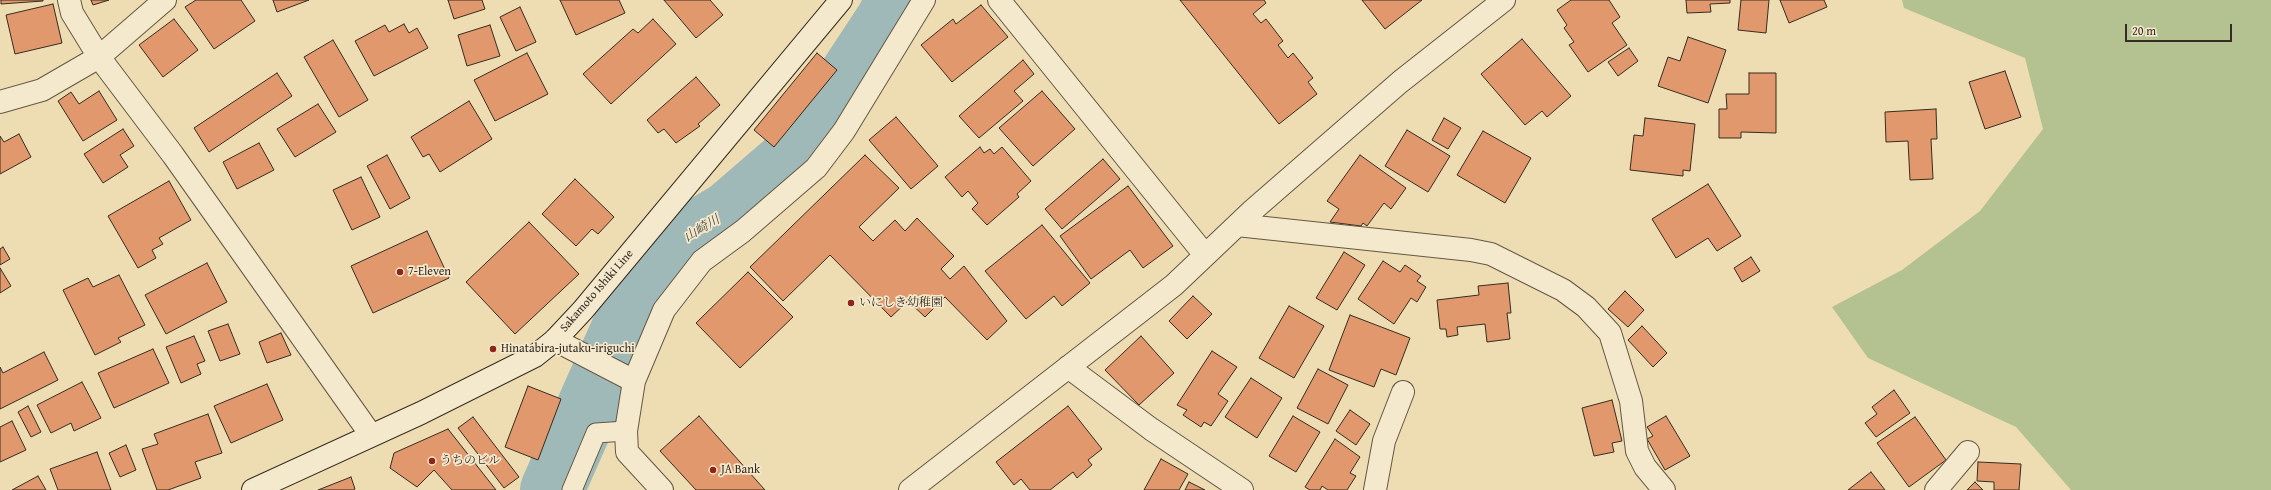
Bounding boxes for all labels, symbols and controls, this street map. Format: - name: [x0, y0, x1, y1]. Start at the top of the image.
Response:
- scale bar: [2127, 16, 2234, 42]
- text: 20 m: [2132, 22, 2156, 39]
- water label: 山崎川: [681, 212, 723, 246]
- street label: Sakamoto Ishiki Line: [557, 247, 637, 335]
- place label: 7-Eleven: [408, 265, 451, 279]
- marker: 7-Eleven: [395, 267, 405, 277]
- place label: いにしき幼稚園: [859, 296, 943, 310]
- marker: いにしき幼稚園: [846, 298, 856, 308]
- place label: Hinatabira-jutaku-iriguchi: [501, 342, 635, 356]
- marker: Hinatabira-jutaku-iriguchi: [488, 344, 498, 354]
- place label: うちのビル: [440, 454, 500, 468]
- marker: うちのビル: [427, 456, 437, 466]
- place label: JA Bank: [721, 463, 760, 477]
- marker: JA Bank: [708, 465, 718, 475]

